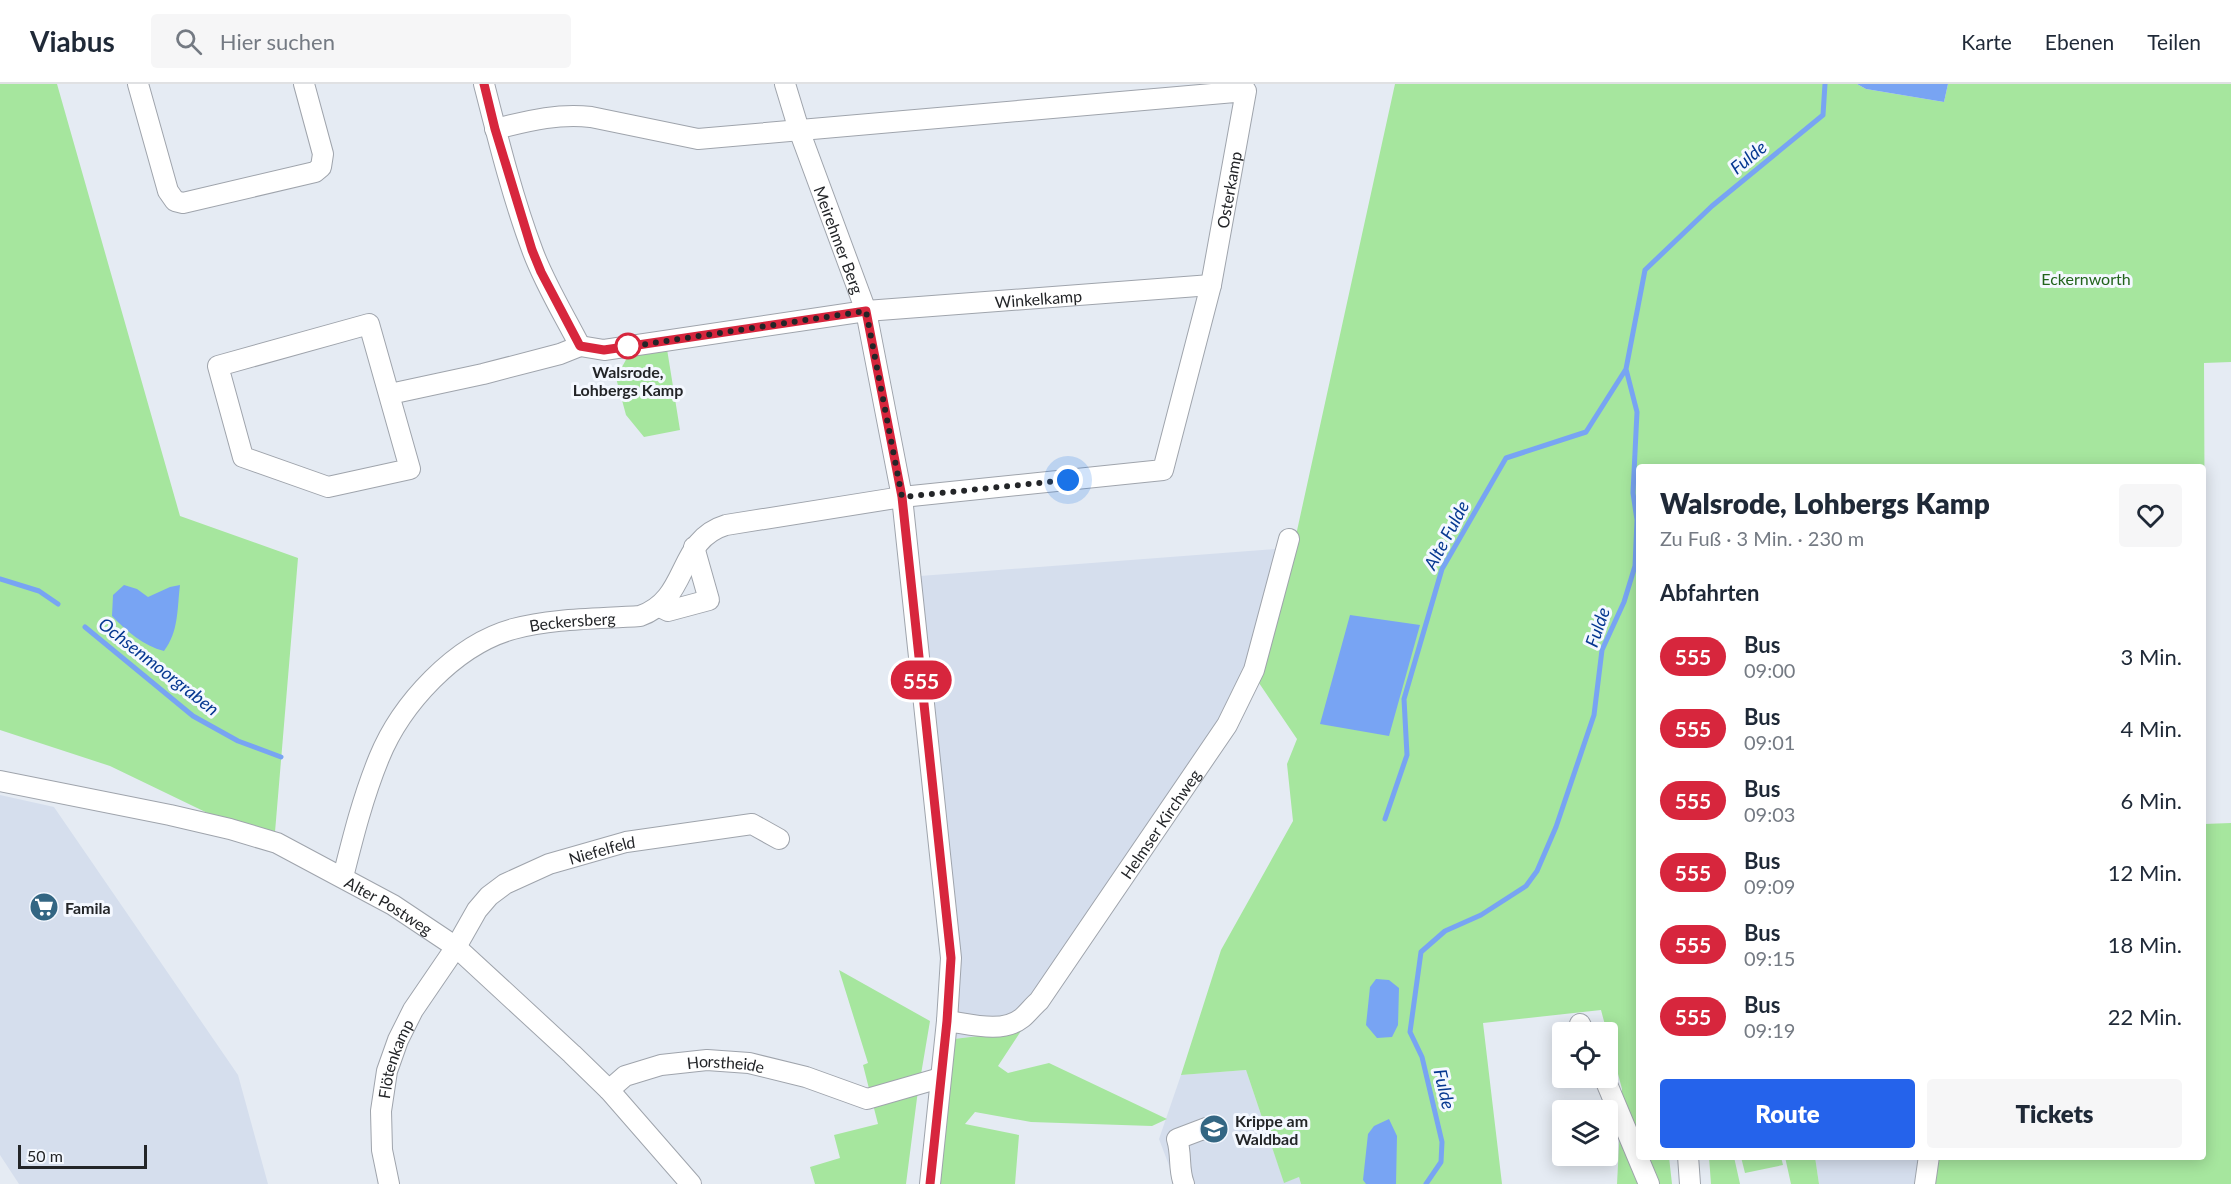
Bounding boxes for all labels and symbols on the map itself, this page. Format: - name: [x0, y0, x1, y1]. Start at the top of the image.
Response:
- water label: Fulde: [1725, 136, 1771, 178]
- street label: Osterkamp: [1212, 150, 1244, 230]
- street label: Meirehmer Berg: [811, 183, 868, 296]
- park label: Eckernworth: [2041, 269, 2131, 288]
- street label: Winkelkamp: [994, 285, 1083, 311]
- marker: Walsrode, Lohbergs Kamp: [615, 333, 641, 359]
- place label: Walsrode, Lohbergs Kamp: [573, 362, 683, 399]
- your location: [1053, 465, 1083, 495]
- water label: Alte Fulde: [1418, 497, 1473, 574]
- water label: Fulde: [1580, 604, 1614, 650]
- street label: Beckersberg: [528, 608, 616, 635]
- water label: Ochsenmoorgraben: [94, 612, 224, 720]
- line badge: 555: [886, 660, 956, 700]
- street label: Helmser Kirchweg: [1116, 765, 1204, 882]
- street label: Niefelfeld: [566, 831, 636, 867]
- street label: Alter Postweg: [342, 872, 436, 938]
- supermarket icon: Famila: [28, 891, 60, 923]
- place label: Famila: [65, 898, 111, 917]
- street label: Flötenkamp: [374, 1016, 417, 1100]
- street label: Horstheide: [686, 1050, 767, 1076]
- water label: Fulde: [1430, 1067, 1460, 1111]
- place label: Krippe am Waldbad: [1235, 1111, 1308, 1148]
- school or university icon: Krippe am Waldbad: [1198, 1113, 1230, 1145]
- scale bar: [18, 1142, 147, 1170]

